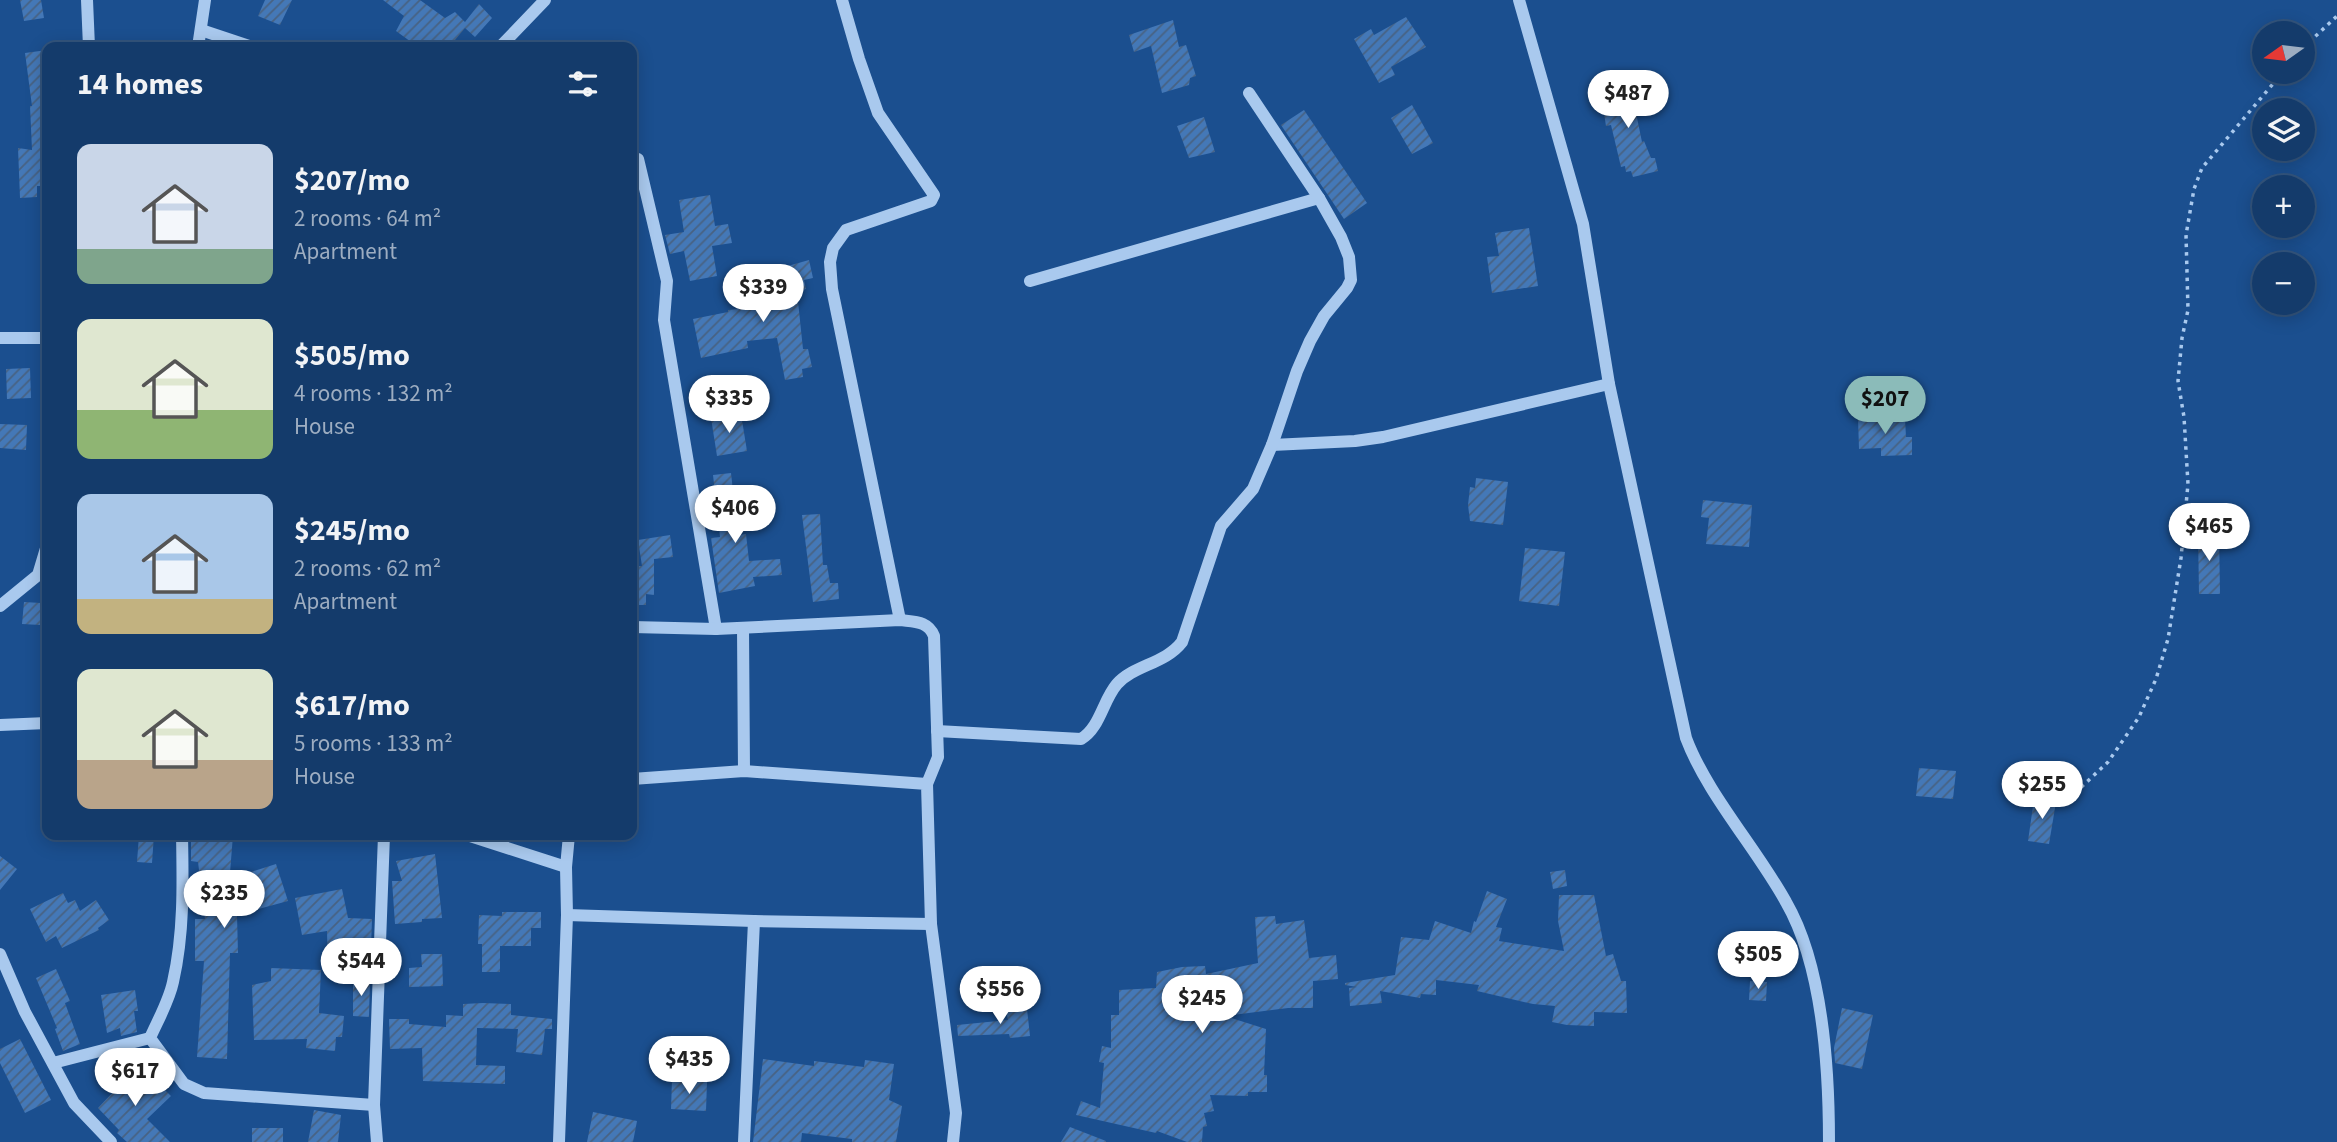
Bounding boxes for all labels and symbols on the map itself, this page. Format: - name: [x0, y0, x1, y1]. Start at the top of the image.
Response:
- north arrow: [2252, 21, 2315, 84]
- pin: $487: [1587, 71, 1669, 130]
- pin: $339: [722, 264, 804, 324]
- pin: $335: [688, 376, 770, 435]
- pin: $207: [1844, 376, 1926, 436]
- pin: $406: [694, 486, 776, 545]
- pin: $465: [2168, 504, 2250, 563]
- pin: $255: [2001, 762, 2083, 821]
- pin: $235: [183, 870, 265, 930]
- pin: $505: [1717, 932, 1799, 991]
- pin: $544: [320, 939, 402, 998]
- pin: $556: [959, 967, 1041, 1026]
- pin: $245: [1161, 976, 1243, 1035]
- pin: $435: [648, 1036, 730, 1096]
- pin: $617: [94, 1048, 176, 1108]

